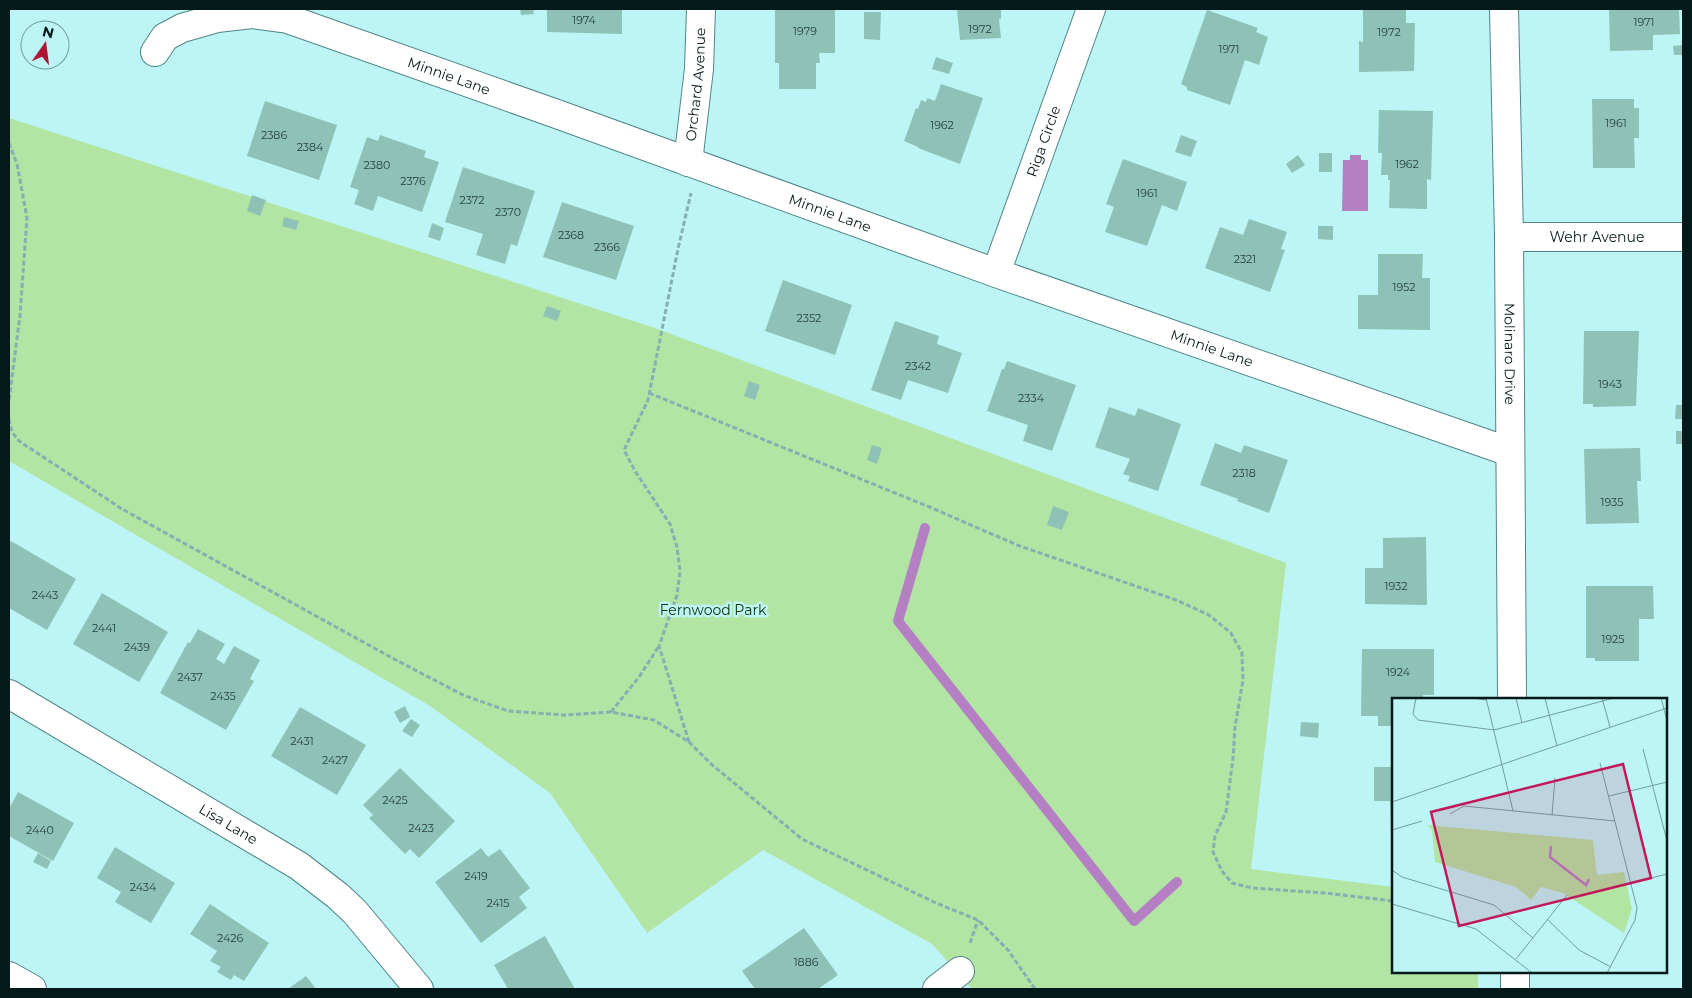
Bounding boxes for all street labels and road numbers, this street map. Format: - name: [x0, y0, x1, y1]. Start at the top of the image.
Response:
- street label: Orchard Avenue: [682, 27, 709, 142]
- street label: Minnie Lane: [405, 53, 493, 99]
- street label: Riga Circle: [1022, 103, 1065, 179]
- street label: Minnie Lane: [786, 190, 874, 236]
- street label: Wehr Avenue: [1550, 228, 1644, 246]
- street label: Molinaro Drive: [1500, 303, 1519, 405]
- street label: Minnie Lane: [1168, 325, 1256, 371]
- street label: Lisa Lane: [196, 800, 261, 848]

